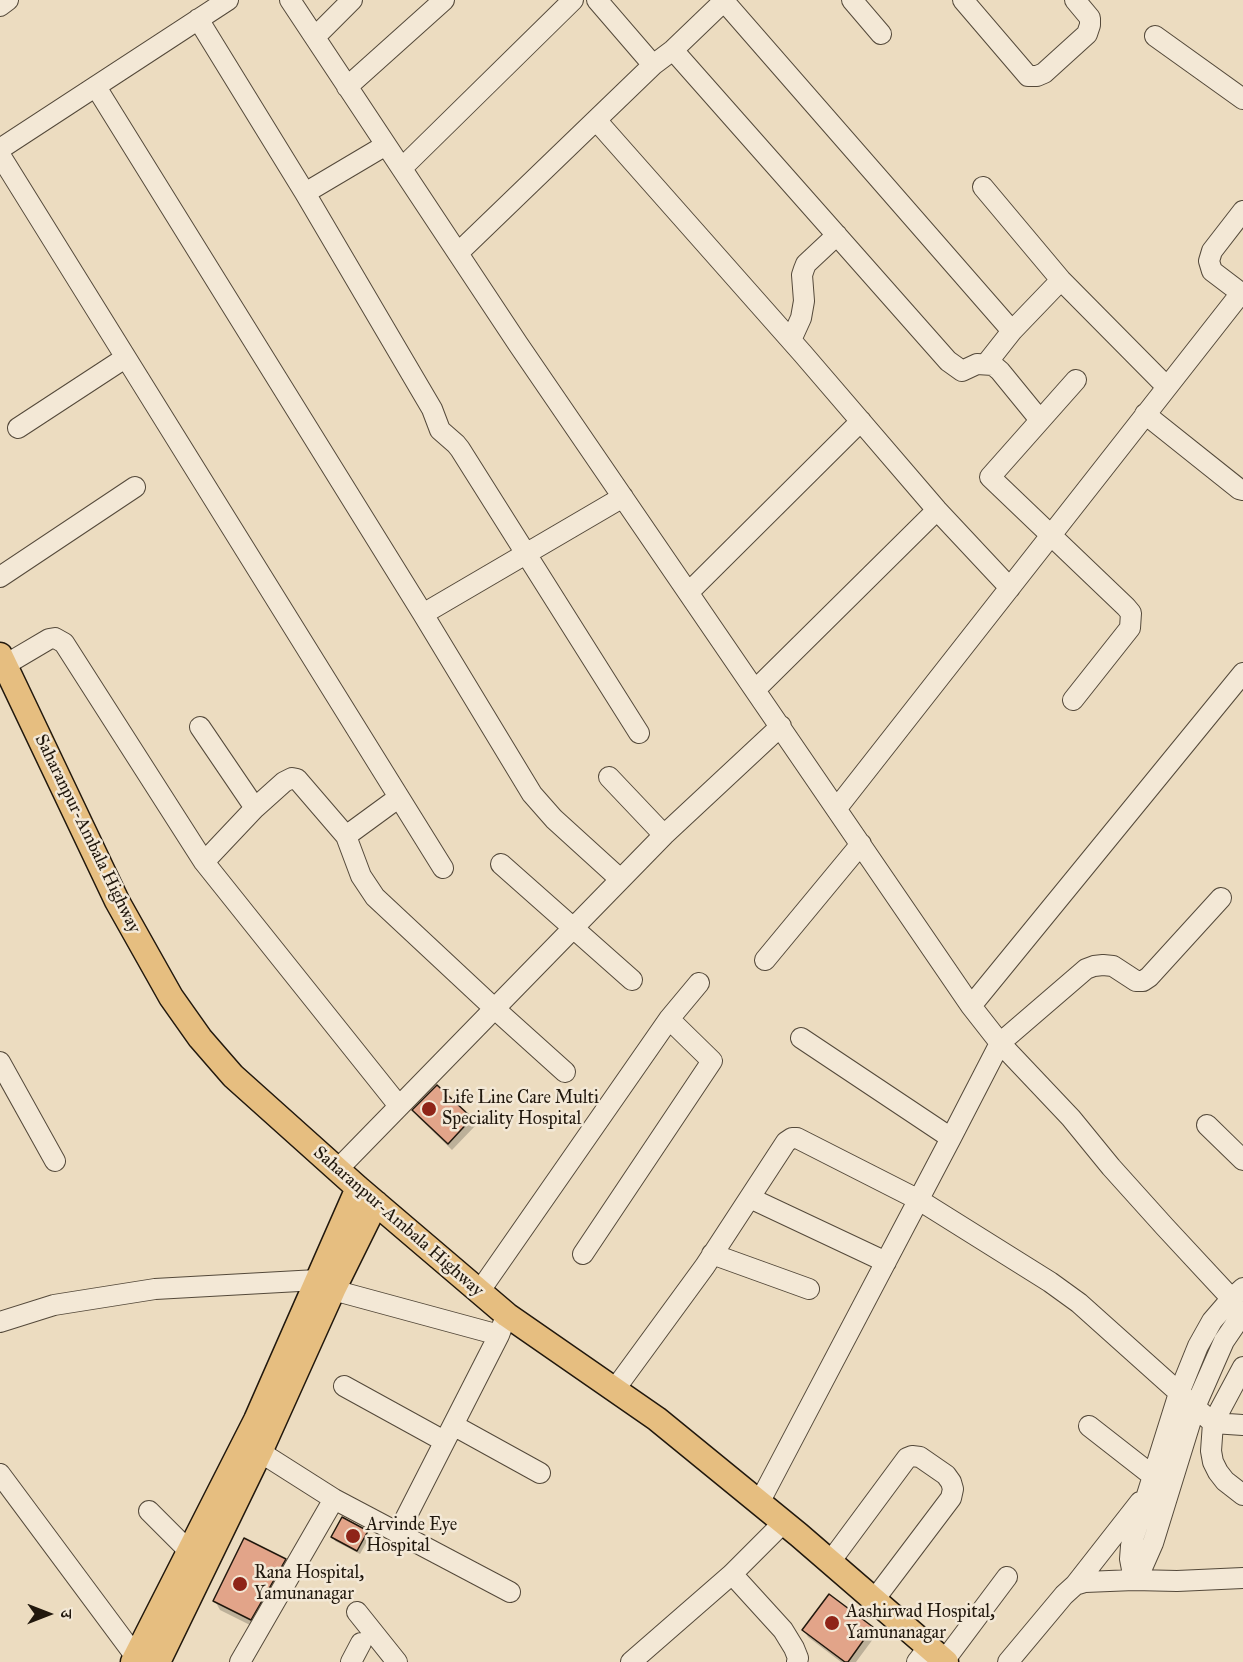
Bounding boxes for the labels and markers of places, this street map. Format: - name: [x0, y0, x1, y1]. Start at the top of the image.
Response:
- place label: Life Line Care Multi Speciality Hospital: [442, 1088, 599, 1130]
- marker: Life Line Care Multi Speciality Hospital: [420, 1100, 438, 1118]
- place label: Arvinde Eye Hospital: [366, 1515, 457, 1558]
- marker: Arvinde Eye Hospital: [344, 1527, 362, 1545]
- place label: Rana Hospital, Yamunanagar: [254, 1563, 364, 1606]
- marker: Rana Hospital, Yamunanagar: [231, 1575, 249, 1593]
- place label: Aashirwad Hospital, Yamunanagar: [846, 1602, 995, 1644]
- marker: Aashirwad Hospital, Yamunanagar: [823, 1614, 841, 1632]

